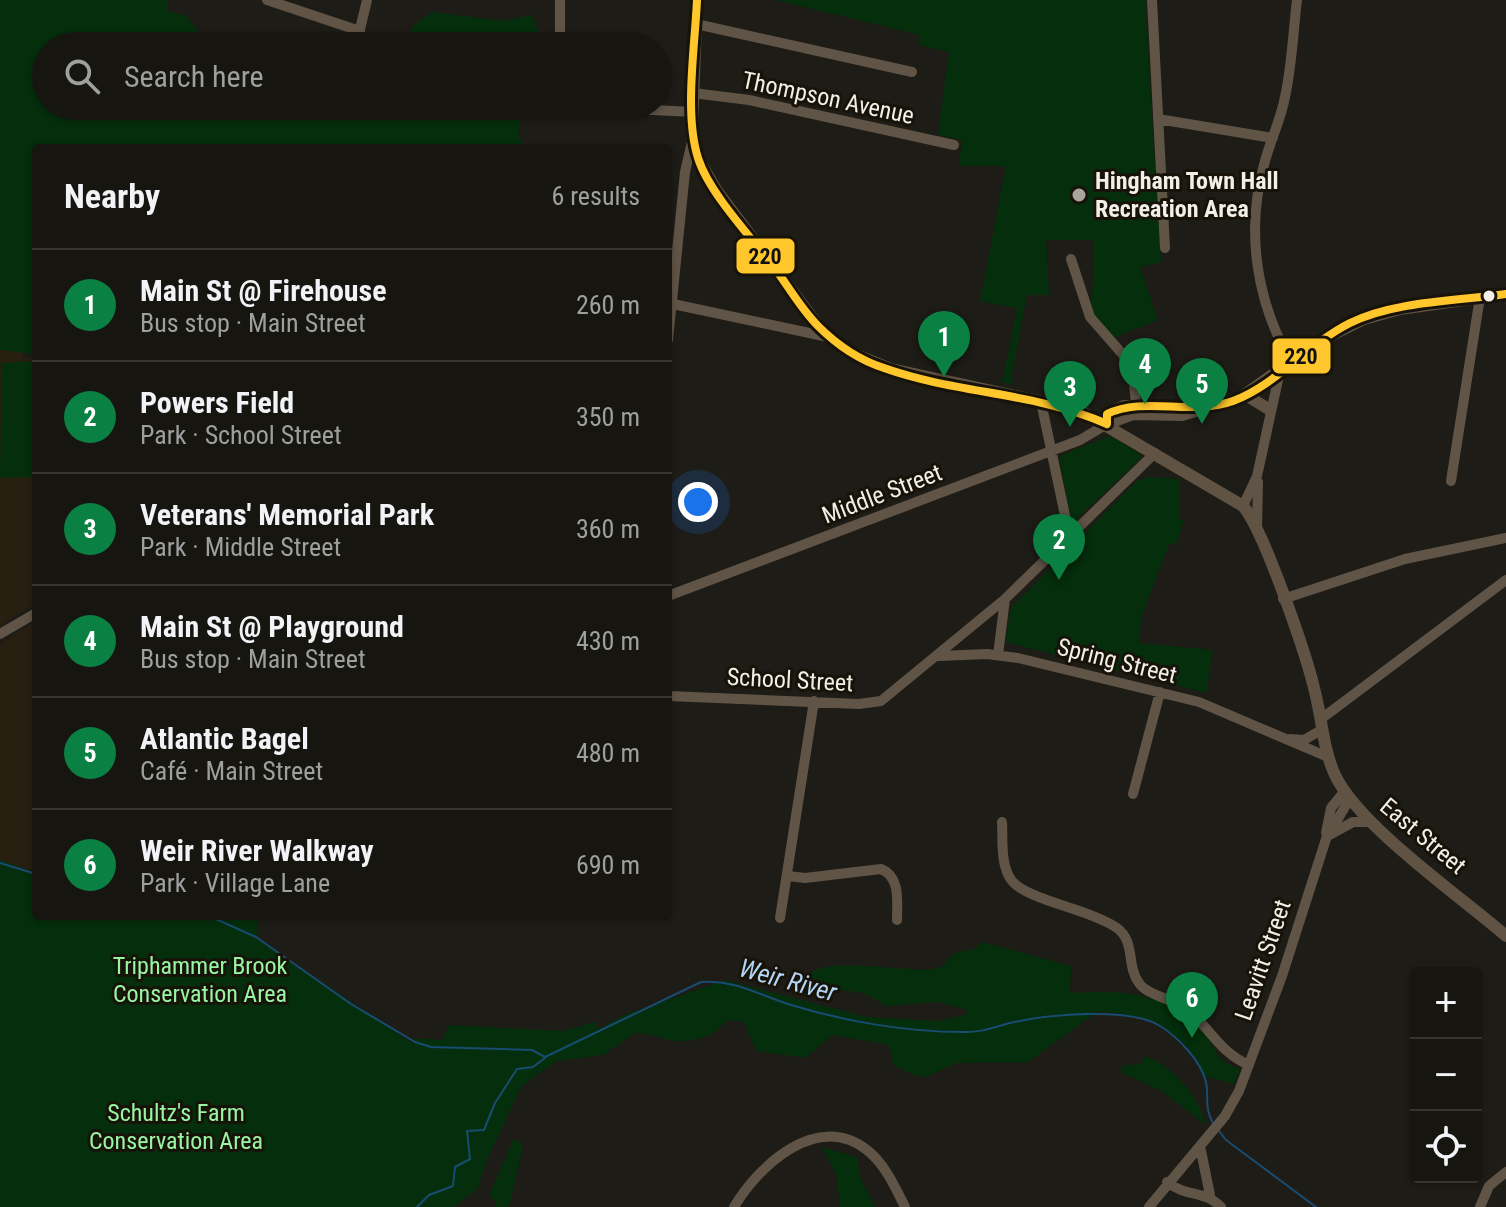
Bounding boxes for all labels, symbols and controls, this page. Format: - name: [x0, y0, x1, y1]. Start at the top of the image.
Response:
- search box: [32, 32, 672, 120]
- icon: search: [60, 54, 104, 98]
- text: Search here: [124, 59, 264, 94]
- street label: Thompson Avenue: [739, 66, 917, 130]
- place label: Hingham Town Hall Recreation Area: [1095, 167, 1279, 223]
- text: Nearby: [64, 176, 160, 216]
- text: 6 results: [551, 181, 640, 211]
- marker: Hingham Town Hall Recreation Area: [1070, 186, 1088, 204]
- line badge: 220: [735, 237, 796, 275]
- text: 220: [748, 244, 782, 269]
- text: Main St @ Firehouse: [140, 273, 387, 308]
- unlabelled marker: [1481, 288, 1497, 304]
- text: 1: [83, 290, 97, 320]
- text: 260 m: [576, 290, 640, 320]
- text: Bus stop · Main Street: [140, 308, 366, 338]
- pin: 1: [918, 311, 970, 377]
- line badge: 220: [1271, 337, 1332, 375]
- pin: 4: [1119, 338, 1171, 404]
- text: 220: [1284, 344, 1318, 369]
- pin: 5: [1176, 358, 1228, 424]
- pin: 3: [1044, 361, 1096, 427]
- text: Powers Field: [140, 385, 294, 420]
- text: 2: [83, 402, 97, 432]
- text: 350 m: [576, 402, 640, 432]
- text: Park · School Street: [140, 420, 342, 450]
- street label: Middle Street: [818, 458, 946, 530]
- your location: [678, 482, 718, 522]
- text: Veterans' Memorial Park: [140, 497, 434, 532]
- text: 3: [83, 514, 97, 544]
- text: 360 m: [576, 514, 640, 544]
- pin: 2: [1033, 514, 1085, 580]
- text: Park · Middle Street: [140, 532, 341, 562]
- text: Main St @ Playground: [140, 609, 404, 644]
- text: 4: [83, 626, 97, 656]
- text: 430 m: [576, 626, 640, 656]
- street label: Spring Street: [1054, 633, 1180, 689]
- text: Bus stop · Main Street: [140, 644, 366, 674]
- street label: School Street: [726, 663, 854, 697]
- text: Atlantic Bagel: [140, 721, 309, 756]
- text: 5: [83, 738, 97, 768]
- text: 480 m: [576, 738, 640, 768]
- text: Café · Main Street: [140, 756, 323, 786]
- street label: East Street: [1374, 792, 1472, 880]
- text: Weir River Walkway: [140, 833, 374, 868]
- text: 6: [83, 850, 97, 880]
- text: 690 m: [576, 850, 640, 880]
- text: Park · Village Lane: [140, 868, 330, 898]
- street label: Leavitt Street: [1229, 896, 1297, 1024]
- park label: Triphammer Brook Conservation Area: [113, 952, 288, 1008]
- water label: Weir River: [736, 953, 841, 1008]
- map controls: [1410, 967, 1482, 1183]
- button: +: [1410, 967, 1482, 1039]
- pin: 6: [1166, 972, 1218, 1038]
- button: −: [1410, 1039, 1482, 1111]
- park label: Schultz's Farm Conservation Area: [89, 1099, 263, 1155]
- button: locate: [1410, 1111, 1482, 1183]

